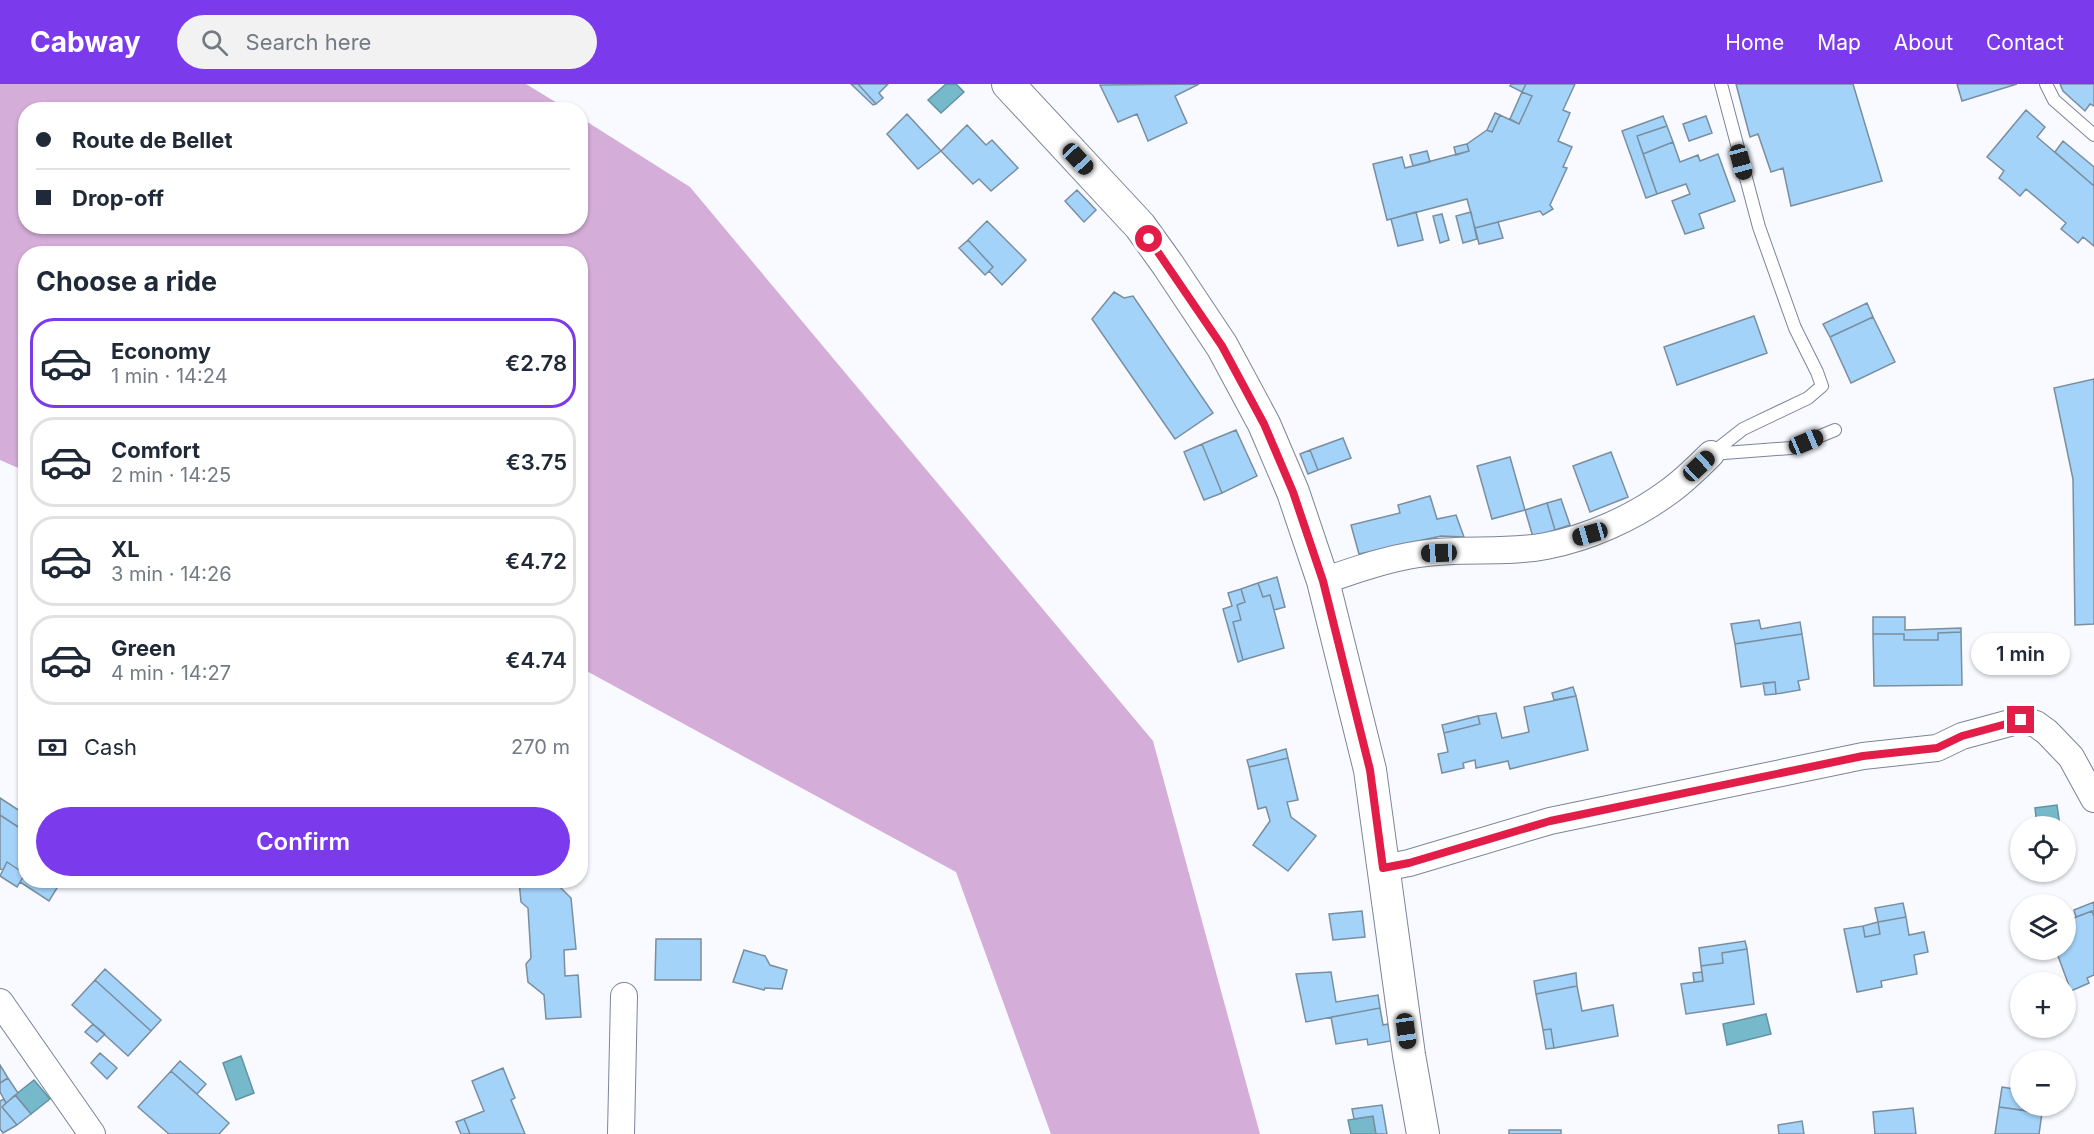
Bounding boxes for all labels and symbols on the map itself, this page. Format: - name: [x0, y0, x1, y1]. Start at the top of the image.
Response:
- car: [1059, 140, 1097, 178]
- car: [1728, 142, 1754, 182]
- route start: [1135, 225, 1162, 252]
- car: [1786, 427, 1826, 457]
- car: [1680, 447, 1718, 485]
- car: [1570, 520, 1610, 548]
- car: [1421, 543, 1457, 563]
- callout: 1 min: [1972, 633, 2070, 675]
- route end: [2007, 706, 2034, 733]
- car: [1395, 1012, 1417, 1050]

